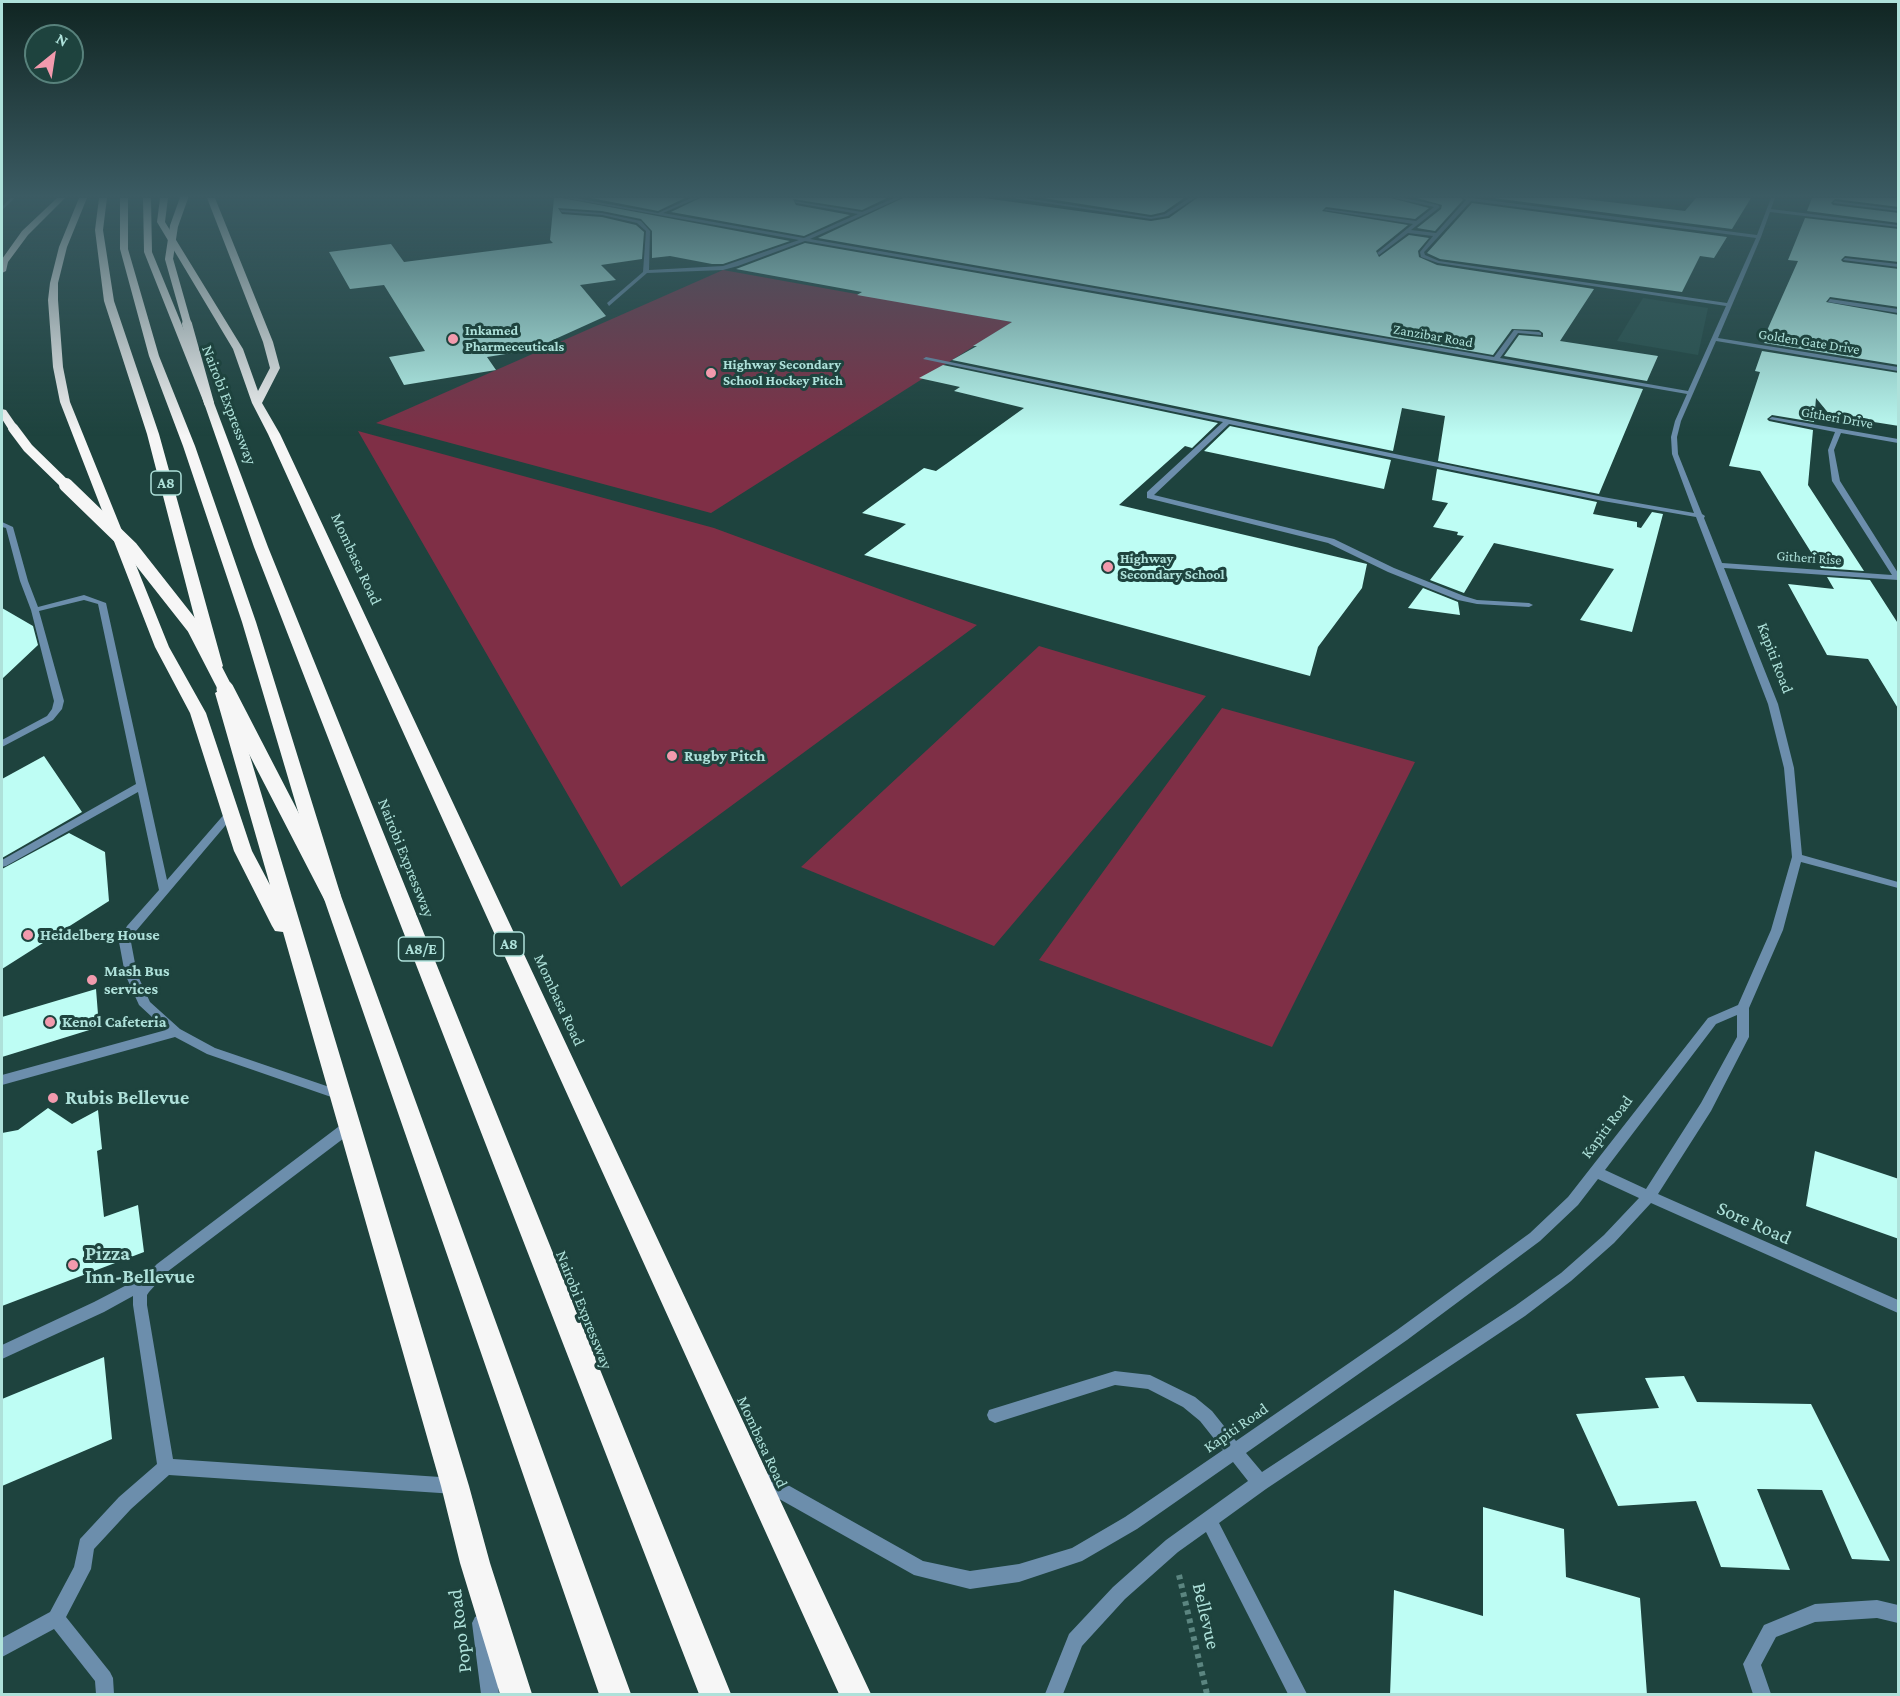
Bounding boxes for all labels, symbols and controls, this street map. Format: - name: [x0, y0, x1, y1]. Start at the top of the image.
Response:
- north arrow: [24, 24, 84, 84]
- text: N: [53, 30, 71, 50]
- street label: Zanzibar Road: [1392, 321, 1474, 351]
- place label: Inkamed Pharmeceuticals: [465, 323, 564, 356]
- street label: Golden Gate Drive: [1757, 326, 1861, 358]
- marker: Inkamed Pharmeceuticals: [446, 332, 460, 346]
- street label: Nairobi Expressway: [197, 343, 261, 467]
- place label: Highway Secondary School Hockey Pitch: [723, 357, 843, 390]
- marker: Highway Secondary School Hockey Pitch: [704, 366, 718, 380]
- street label: Githeri Drive: [1800, 403, 1874, 433]
- road number: A8: [151, 471, 181, 495]
- street label: Mombasa Road: [326, 510, 386, 608]
- street label: Githeri Rise: [1776, 547, 1842, 569]
- place label: Highway Secondary School: [1120, 551, 1225, 584]
- marker: Highway Secondary School: [1101, 560, 1115, 574]
- street label: Kapiti Road: [1753, 620, 1797, 696]
- place label: Rugby Pitch: [684, 746, 765, 766]
- marker: Rugby Pitch: [665, 749, 679, 763]
- street label: Nairobi Expressway: [373, 796, 439, 920]
- place label: Heidelberg House: [40, 925, 160, 945]
- marker: Heidelberg House: [21, 928, 35, 942]
- road number: A8: [494, 932, 524, 956]
- road number: A8/E: [398, 937, 444, 961]
- street label: Mombasa Road: [529, 951, 589, 1049]
- place label: Mash Bus services: [104, 961, 170, 999]
- marker: Mash Bus services: [85, 973, 99, 987]
- place label: Kenol Cafeteria: [62, 1012, 166, 1032]
- marker: Kenol Cafeteria: [43, 1015, 57, 1029]
- place label: Rubis Bellevue: [65, 1086, 189, 1110]
- marker: Rubis Bellevue: [46, 1091, 60, 1105]
- street label: Kapiti Road: [1577, 1092, 1637, 1162]
- street label: Sore Road: [1713, 1196, 1795, 1250]
- place label: Pizza Inn-Bellevue: [85, 1242, 195, 1289]
- street label: Nairobi Expressway: [551, 1248, 617, 1372]
- marker: Pizza Inn-Bellevue: [66, 1258, 80, 1272]
- street label: Mombasa Road: [732, 1393, 792, 1491]
- street label: Kapiti Road: [1200, 1399, 1272, 1457]
- street label: Bellevue: [1187, 1580, 1225, 1652]
- street label: Popo Road: [443, 1588, 477, 1674]

